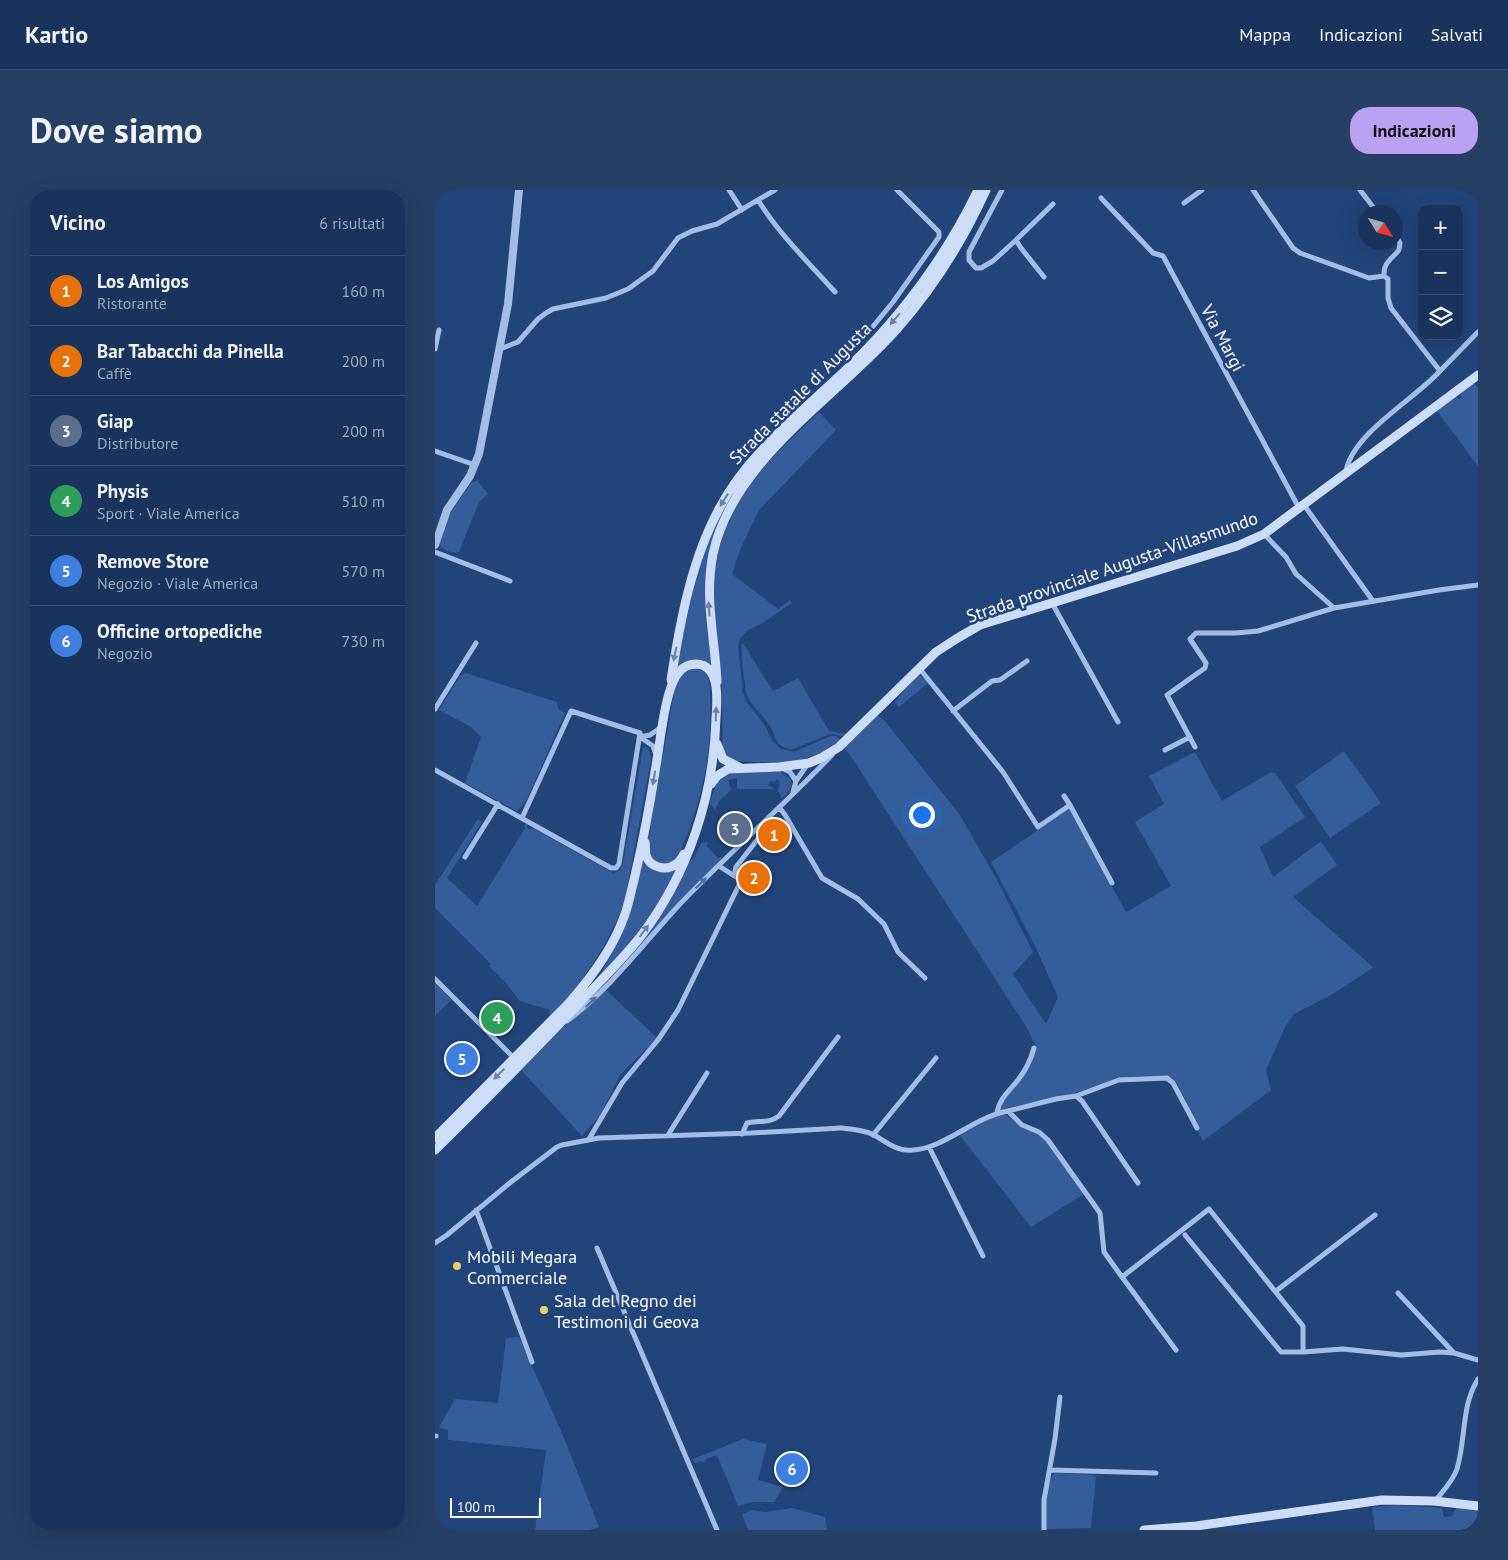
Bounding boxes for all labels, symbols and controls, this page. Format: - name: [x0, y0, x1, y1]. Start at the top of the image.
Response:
- text: Kartio: [25, 19, 88, 50]
- text: Mappa: [1239, 23, 1291, 46]
- text: Indicazioni: [1319, 23, 1403, 46]
- text: Salvati: [1431, 23, 1483, 46]
- text: Dove siamo: [30, 107, 203, 153]
- button: Indicazioni: [1350, 107, 1478, 154]
- north arrow: [1358, 205, 1403, 250]
- map controls: [1418, 205, 1463, 340]
- button: +: [1418, 205, 1463, 250]
- text: Vicino: [50, 209, 106, 236]
- text: 6 risultati: [319, 213, 385, 233]
- button: −: [1418, 250, 1463, 295]
- text: Los Amigos: [97, 269, 189, 293]
- text: 1: [61, 281, 71, 301]
- text: 160 m: [342, 281, 385, 301]
- text: Ristorante: [97, 293, 167, 313]
- button: layers: [1418, 295, 1463, 340]
- street label: Via Margi: [1195, 300, 1250, 375]
- one-way arrow: [889, 312, 900, 325]
- street label: Strada statale di Augusta: [724, 317, 876, 469]
- text: Bar Tabacchi da Pinella: [97, 339, 284, 363]
- text: 2: [61, 351, 71, 371]
- text: 200 m: [342, 351, 385, 371]
- text: Caffè: [97, 363, 132, 383]
- text: Giap: [97, 409, 133, 433]
- text: 3: [61, 421, 71, 441]
- text: 200 m: [342, 421, 385, 441]
- text: Distributore: [97, 433, 178, 453]
- text: Physis: [97, 479, 148, 503]
- text: 4: [61, 491, 71, 511]
- text: 510 m: [342, 491, 385, 511]
- one-way arrow: [719, 494, 728, 507]
- text: Sport · Viale America: [97, 503, 240, 523]
- street label: Strada provinciale Augusta-Villasmundo: [963, 506, 1261, 628]
- text: Remove Store: [97, 549, 209, 573]
- text: 5: [61, 561, 71, 581]
- text: 570 m: [342, 561, 385, 581]
- text: Negozio · Viale America: [97, 573, 258, 593]
- one-way arrow: [705, 601, 713, 617]
- text: Officine ortopediche: [97, 619, 262, 643]
- text: 6: [61, 631, 71, 651]
- text: 730 m: [342, 631, 385, 651]
- text: Negozio: [97, 643, 153, 663]
- one-way arrow: [671, 647, 679, 663]
- one-way arrow: [713, 706, 721, 722]
- one-way arrow: [650, 770, 658, 786]
- your location: [909, 802, 935, 828]
- pin: 3: [719, 810, 751, 848]
- pin: 1: [758, 816, 790, 854]
- pin: 2: [738, 859, 770, 897]
- one-way arrow: [695, 878, 707, 890]
- one-way arrow: [639, 924, 649, 938]
- one-way arrow: [584, 996, 596, 1008]
- pin: 4: [481, 999, 513, 1037]
- pin: 5: [446, 1040, 478, 1078]
- one-way arrow: [493, 1068, 505, 1080]
- place label: Mobili Megara Commerciale: [467, 1245, 577, 1289]
- marker: Mobili Megara Commerciale: [451, 1260, 463, 1272]
- place label: Sala del Regno dei Testimoni di Geova: [554, 1289, 699, 1333]
- marker: Sala del Regno dei Testimoni di Geova: [538, 1304, 550, 1316]
- pin: 6: [776, 1450, 808, 1488]
- scale bar: [450, 1495, 541, 1518]
- text: 100 m: [457, 1498, 495, 1516]

